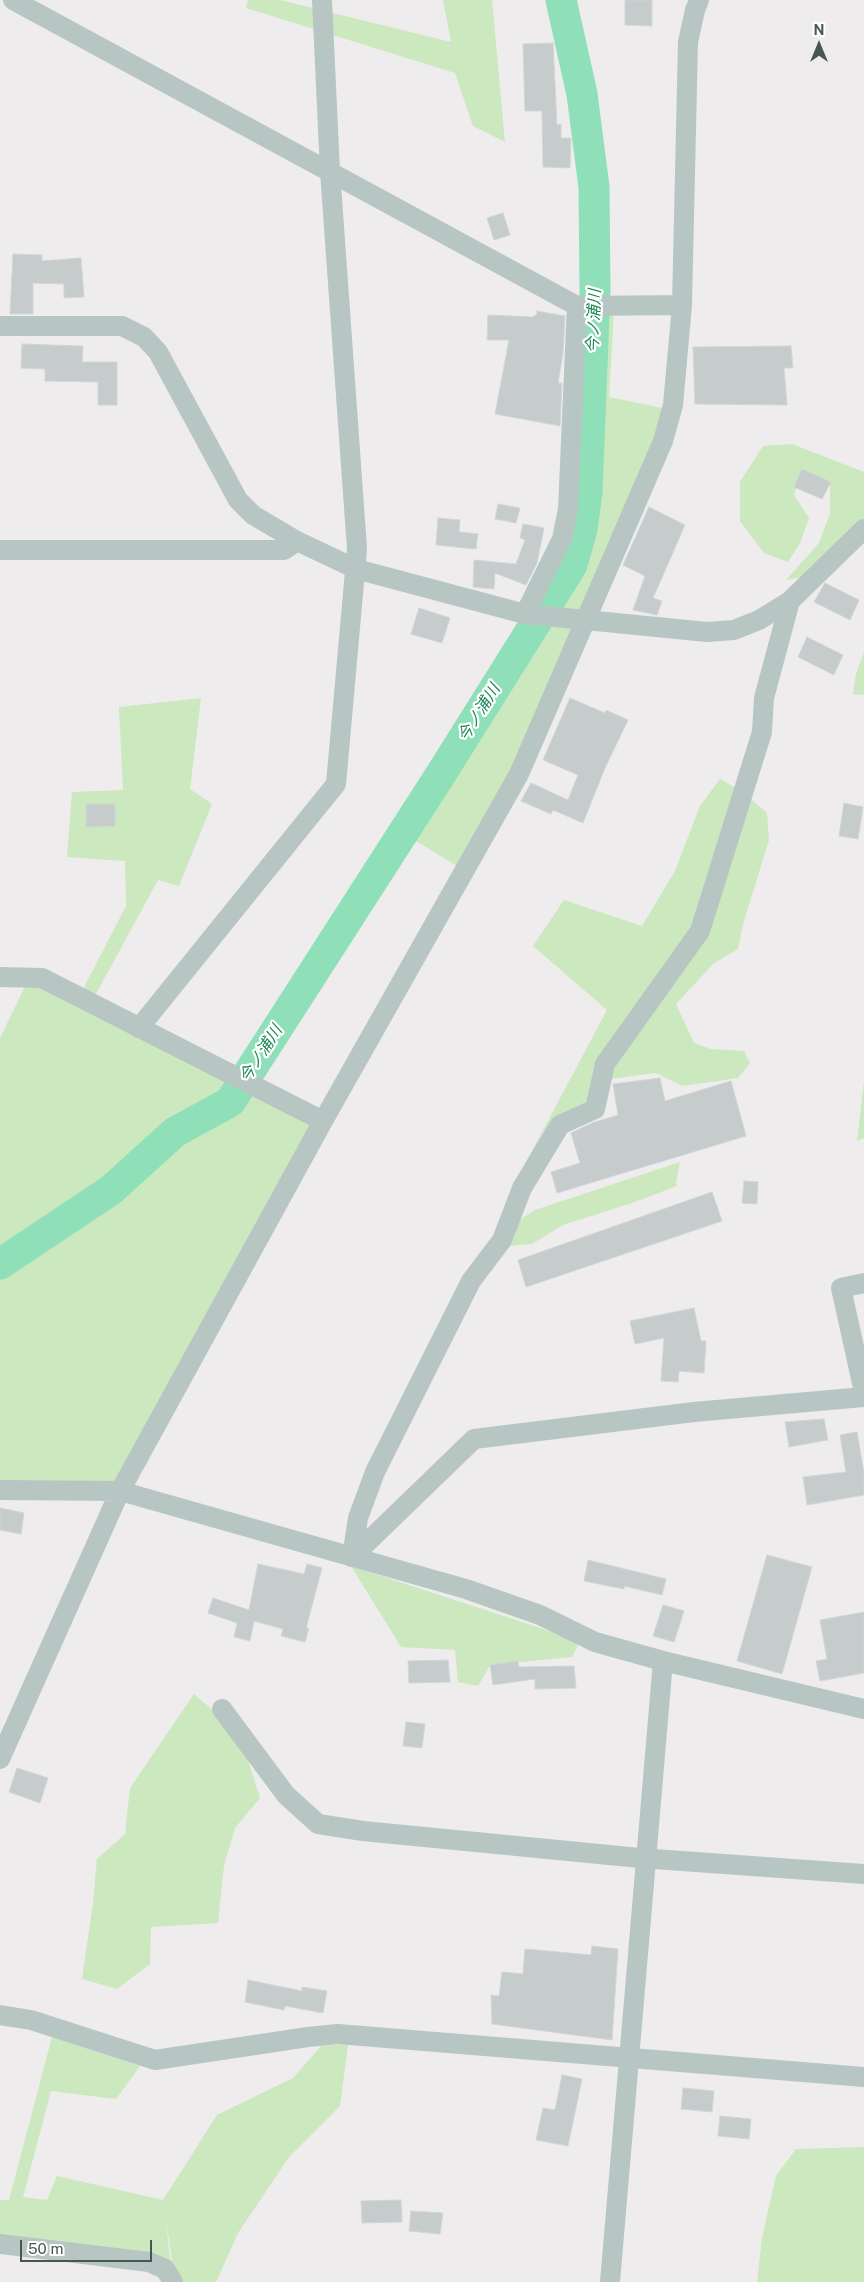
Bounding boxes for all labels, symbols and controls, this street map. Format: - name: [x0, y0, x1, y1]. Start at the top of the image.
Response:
- north arrow: [794, 20, 844, 70]
- text: N: [814, 22, 824, 38]
- water label: 今ノ浦川: [583, 289, 605, 353]
- water label: 今ノ浦川: [454, 681, 504, 745]
- water label: 今ノ浦川: [236, 1022, 286, 1086]
- scale bar: [22, 2230, 155, 2262]
- text: 50 m: [28, 2240, 63, 2257]

